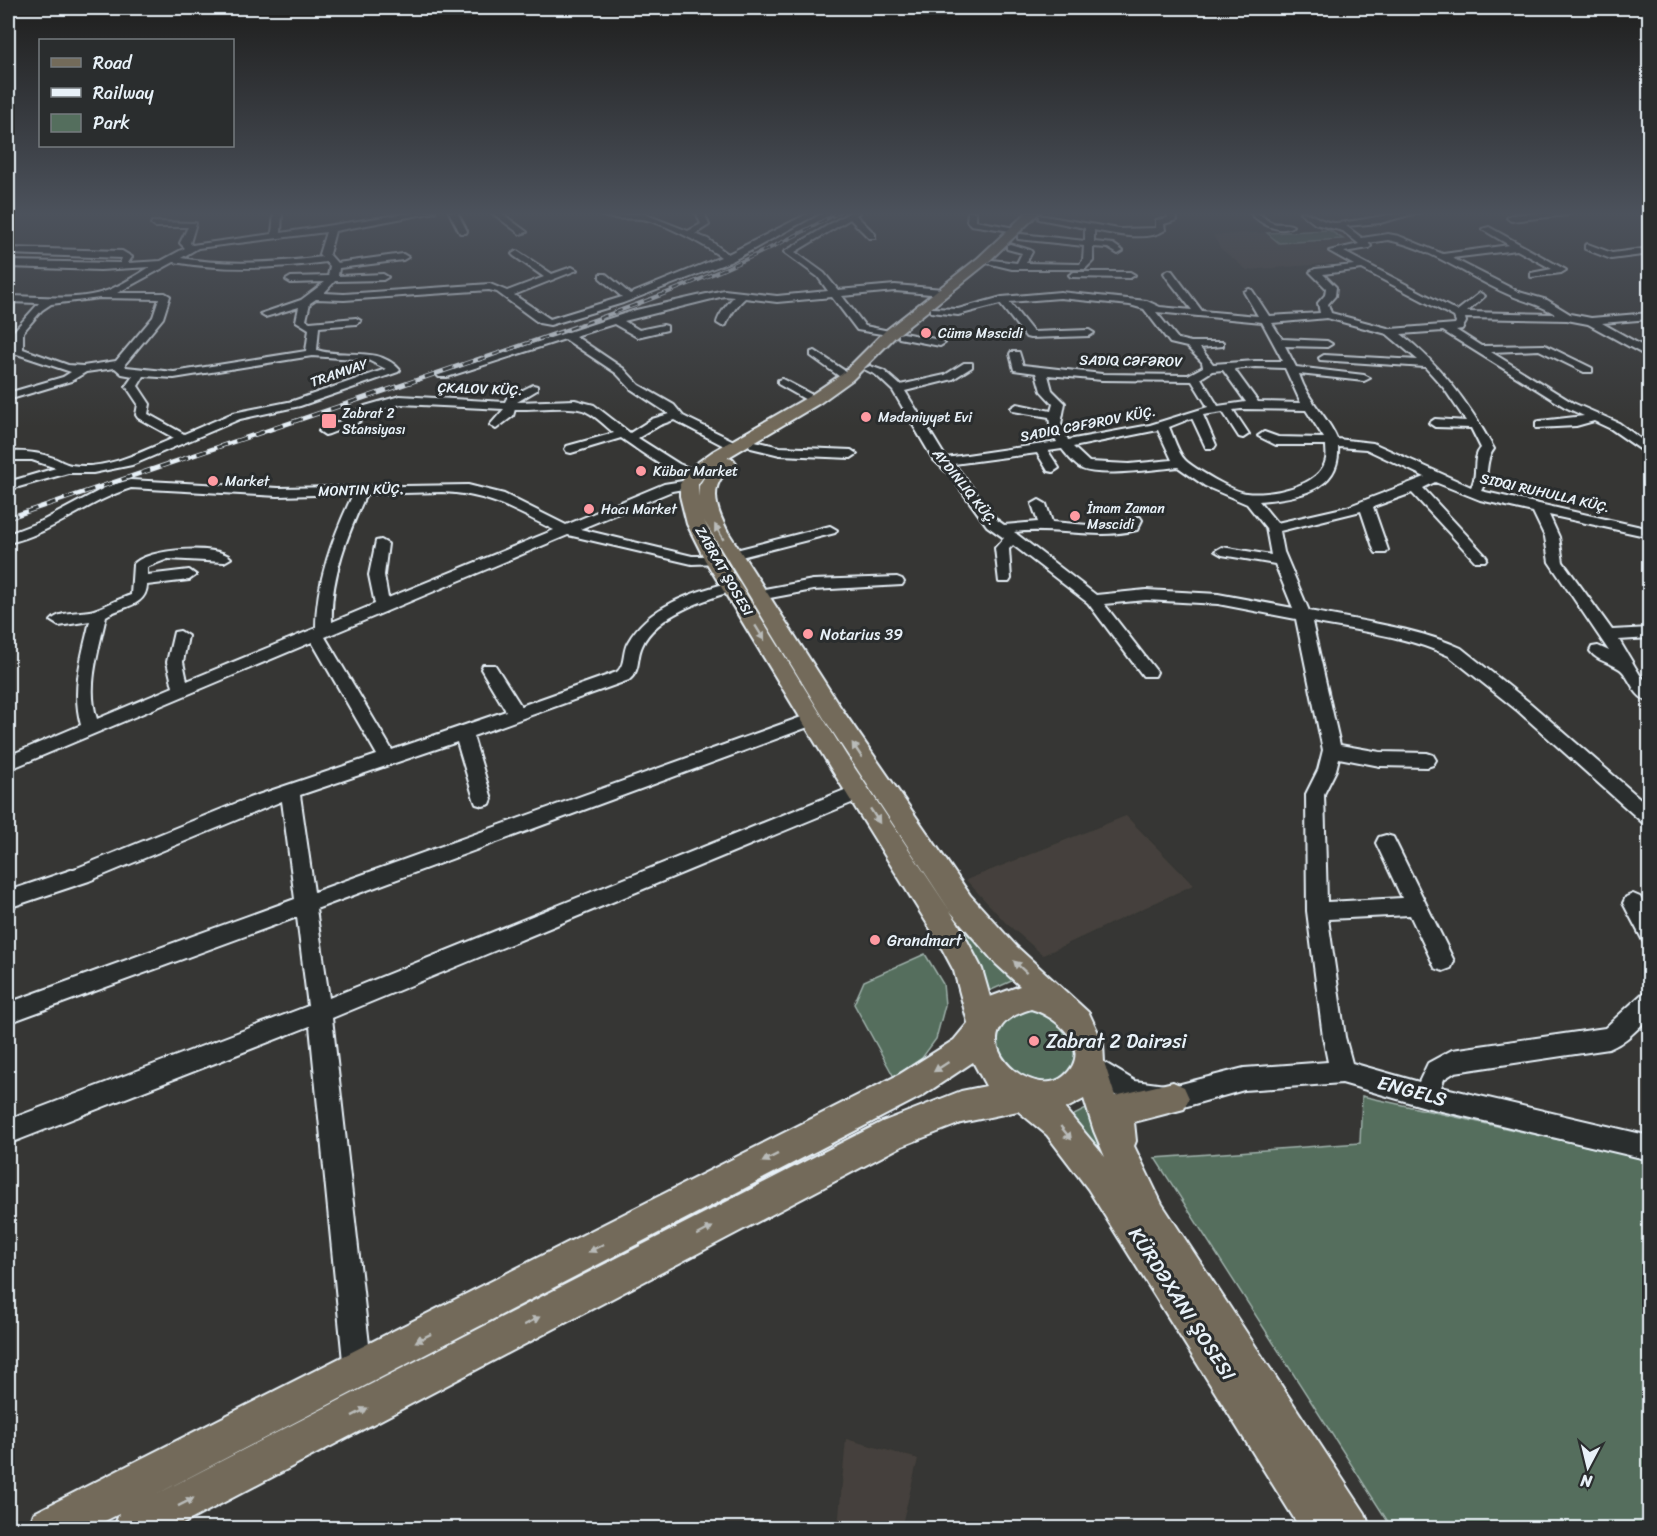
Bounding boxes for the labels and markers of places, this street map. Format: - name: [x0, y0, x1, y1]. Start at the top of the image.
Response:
- place label: Cümə Məscidi: [938, 321, 1024, 346]
- marker: Cümə Məscidi: [919, 326, 933, 340]
- place label: Zabrat 2 Stansiyası: [342, 401, 406, 442]
- place label: Mədəniyyət Evi: [878, 405, 973, 430]
- marker: Mədəniyyət Evi: [859, 410, 873, 424]
- marker: Zabrat 2 Stansiyası: [320, 412, 338, 430]
- place label: Kübar Market: [653, 459, 738, 484]
- marker: Kübar Market: [634, 464, 648, 478]
- place label: Market: [225, 469, 271, 494]
- marker: Market: [206, 474, 220, 488]
- place label: İmam Zaman Məscidi: [1086, 496, 1165, 537]
- place label: Hacı Market: [601, 497, 678, 522]
- marker: Hacı Market: [582, 502, 596, 516]
- marker: İmam Zaman Məscidi: [1068, 509, 1082, 523]
- place label: Notarius 39: [820, 620, 903, 649]
- marker: Notarius 39: [801, 627, 815, 641]
- place label: Grandmart: [887, 926, 962, 955]
- marker: Grandmart: [868, 933, 882, 947]
- place label: Zabrat 2 Dairəsi: [1046, 1024, 1188, 1059]
- marker: Zabrat 2 Dairəsi: [1027, 1034, 1041, 1048]

